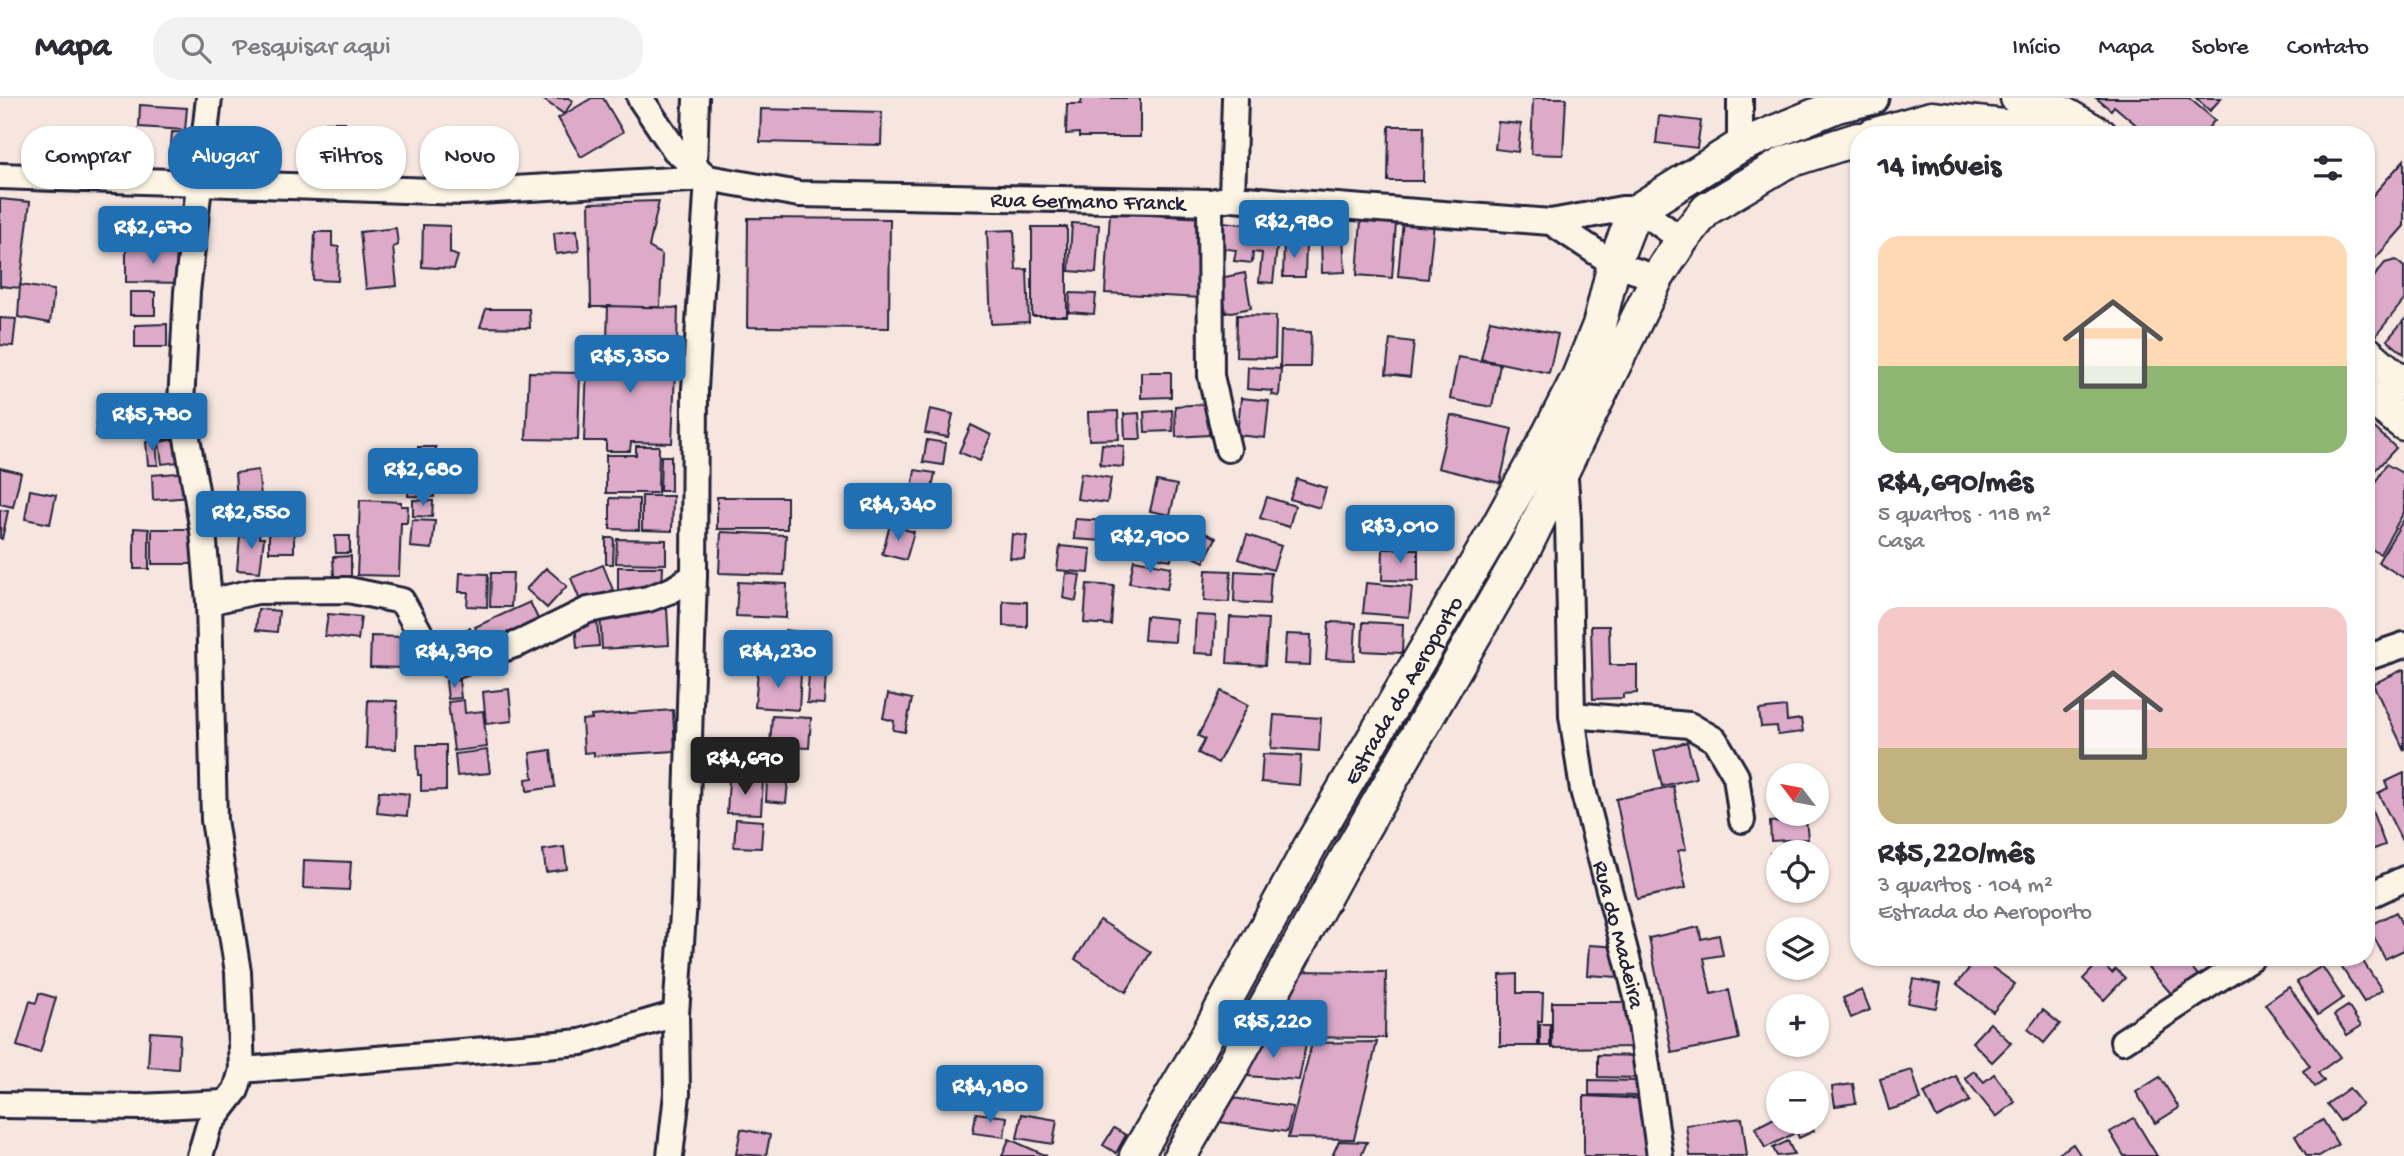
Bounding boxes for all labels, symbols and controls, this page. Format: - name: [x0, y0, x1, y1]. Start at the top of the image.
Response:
- search box: [153, 17, 643, 80]
- text: Mapa: [35, 29, 111, 67]
- icon: search: [177, 29, 215, 67]
- text: Pesquisar aqui: [233, 33, 391, 64]
- text: Início: [2012, 34, 2060, 63]
- text: Mapa: [2098, 34, 2154, 63]
- text: Sobre: [2192, 34, 2249, 63]
- text: Contato: [2287, 34, 2369, 63]
- chip: Comprar: [21, 126, 154, 189]
- chip: Alugar: [168, 126, 282, 189]
- chip: Filtros: [296, 126, 406, 189]
- chip: Novo: [420, 126, 519, 189]
- icon: filters: [2309, 149, 2347, 187]
- text: 14 imóveis: [1878, 151, 2001, 186]
- street label: Rua Germano Franck: [990, 188, 1188, 219]
- pin: R$2,980: [1229, 200, 1359, 260]
- pin: R$2,670: [88, 206, 218, 266]
- text: R$2,980: [1255, 209, 1333, 236]
- text: R$2,670: [114, 215, 192, 242]
- icon: home: [2050, 281, 2176, 407]
- pin: R$5,350: [565, 336, 695, 395]
- text: R$5,350: [591, 344, 669, 371]
- pin: R$5,780: [87, 394, 217, 453]
- text: R$5,780: [112, 402, 192, 429]
- pin: R$2,680: [358, 448, 488, 508]
- text: R$2,680: [384, 457, 462, 484]
- text: R$4,690/mês: [1878, 467, 2033, 502]
- pin: R$4,340: [833, 484, 963, 543]
- pin: R$2,550: [186, 491, 316, 551]
- text: R$4,340: [860, 492, 936, 519]
- text: R$2,550: [212, 500, 290, 527]
- text: 5 quartos · 118 m²: [1878, 502, 2051, 529]
- pin: R$3,010: [1335, 505, 1465, 565]
- text: R$3,010: [1362, 514, 1438, 541]
- pin: R$2,900: [1085, 516, 1215, 575]
- text: R$2,900: [1111, 524, 1189, 551]
- text: Casa: [1878, 529, 1924, 556]
- street label: Estrada do Aeroporto: [1339, 592, 1471, 790]
- pin: R$4,390: [389, 630, 519, 690]
- pin: R$4,230: [713, 630, 843, 690]
- text: R$4,390: [415, 639, 493, 666]
- text: R$4,230: [740, 639, 816, 666]
- icon: home: [2050, 652, 2176, 778]
- pin: R$4,690: [680, 738, 810, 797]
- text: R$4,690: [707, 746, 783, 773]
- north arrow: [1766, 763, 1829, 826]
- map controls: [1766, 763, 1829, 1134]
- text: R$5,220/mês: [1878, 838, 2034, 873]
- button: locate: [1766, 840, 1829, 903]
- street label: Rua do Madeira: [1585, 858, 1649, 1012]
- text: 3 quartos · 104 m²: [1878, 873, 2053, 900]
- text: Estrada do Aeroporto: [1878, 900, 2092, 927]
- button: layers: [1766, 917, 1829, 980]
- button: +: [1766, 994, 1829, 1057]
- pin: R$5,220: [1208, 1000, 1338, 1060]
- text: R$5,220: [1234, 1009, 1312, 1036]
- pin: R$4,180: [925, 1066, 1055, 1125]
- button: −: [1766, 1071, 1829, 1134]
- text: R$4,180: [952, 1074, 1028, 1101]

